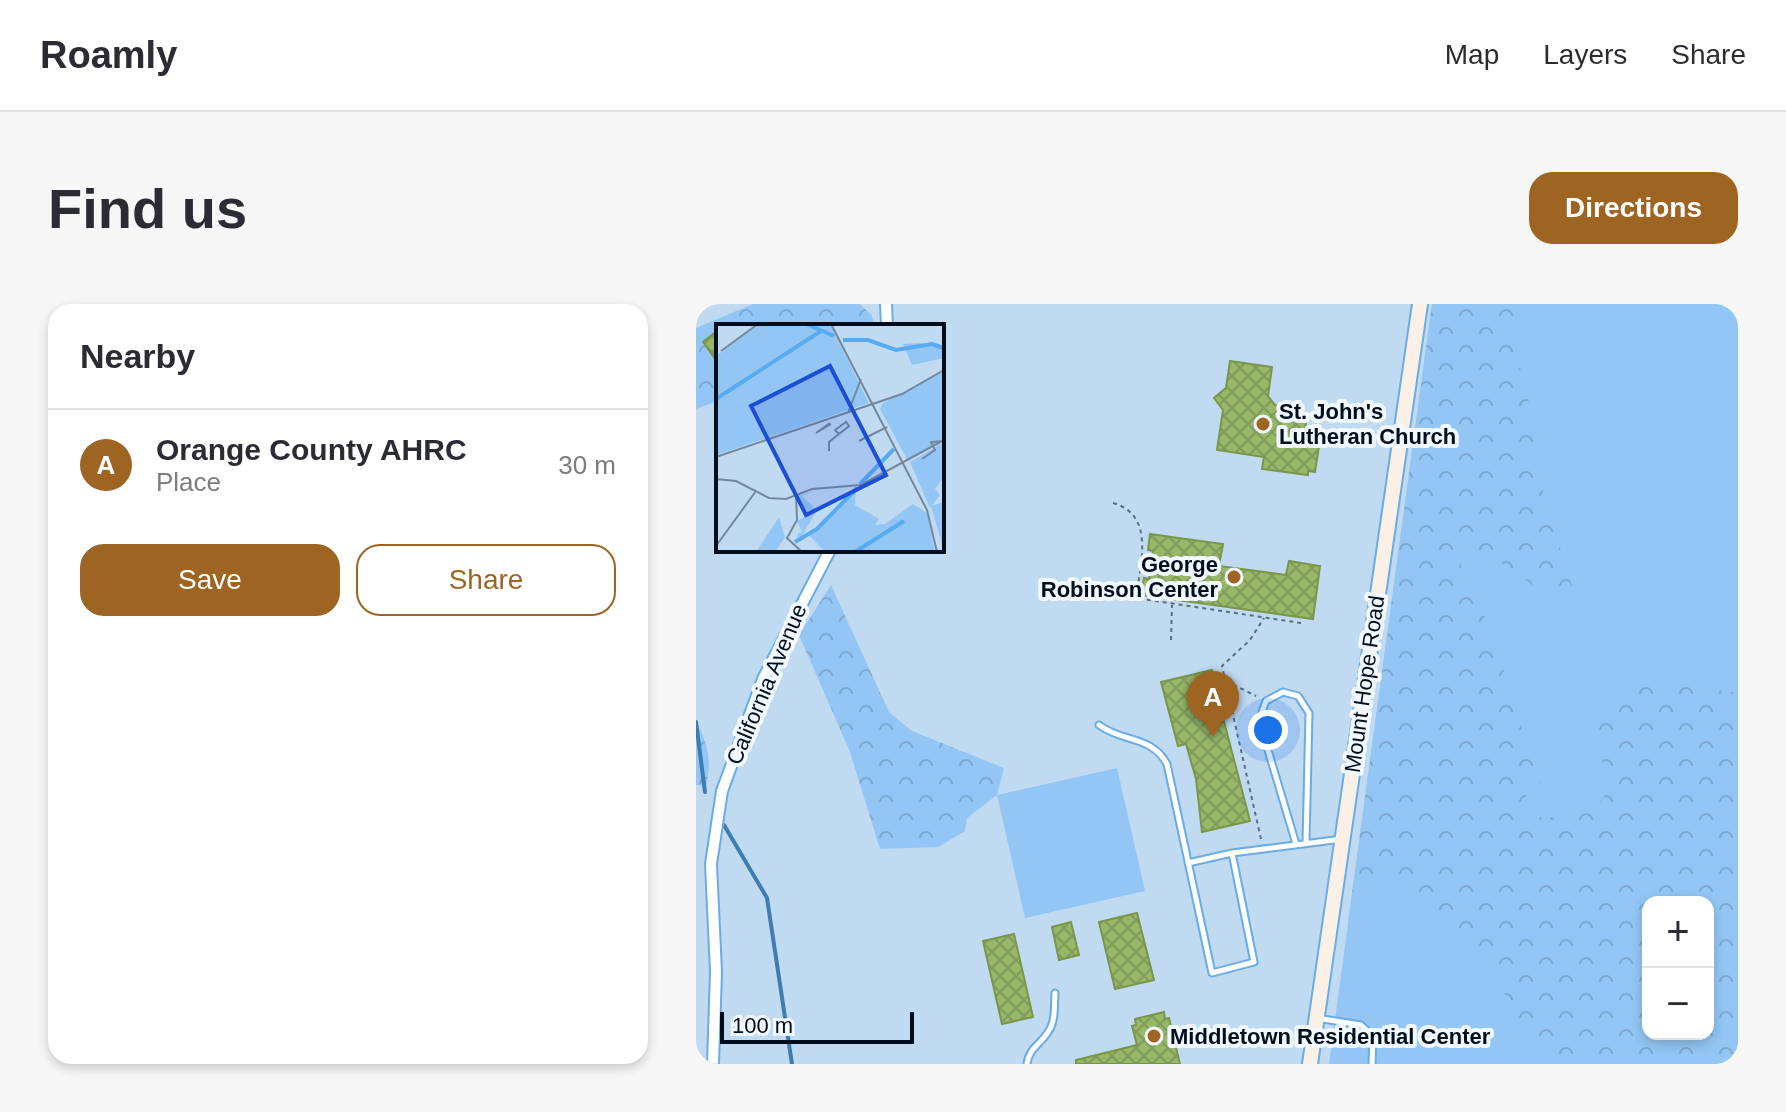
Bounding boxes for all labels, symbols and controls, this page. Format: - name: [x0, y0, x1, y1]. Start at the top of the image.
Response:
- text: Roamly: [40, 34, 177, 76]
- text: Map: [1445, 39, 1499, 70]
- text: Layers: [1543, 39, 1627, 70]
- text: Share: [1671, 39, 1746, 70]
- button: Directions: [1529, 172, 1738, 244]
- text: Find us: [48, 177, 247, 240]
- inset map: [716, 324, 944, 552]
- text: Nearby: [80, 337, 195, 375]
- place label: St. John's Lutheran Church: [1279, 399, 1456, 449]
- marker: St. John's Lutheran Church: [1254, 415, 1272, 433]
- text: Orange County AHRC: [156, 433, 467, 466]
- text: A: [97, 450, 115, 480]
- text: 30 m: [558, 450, 616, 480]
- text: Place: [156, 467, 221, 497]
- button: Save: [80, 544, 340, 616]
- button: Share: [356, 544, 616, 616]
- place label: George Robinson Center: [1041, 552, 1218, 602]
- marker: George Robinson Center: [1225, 568, 1243, 586]
- street label: Mount Hope Road: [1340, 594, 1389, 774]
- street label: California Avenue: [721, 600, 812, 768]
- pin: A: [1187, 671, 1239, 737]
- your location: [1248, 710, 1288, 750]
- map controls: [1642, 896, 1714, 1040]
- button: +: [1642, 896, 1714, 968]
- button: −: [1642, 968, 1714, 1040]
- scale bar: [720, 1008, 914, 1044]
- text: 100 m: [732, 1013, 793, 1038]
- place label: Middletown Residential Center: [1170, 1024, 1491, 1049]
- marker: Middletown Residential Center: [1145, 1027, 1163, 1045]

